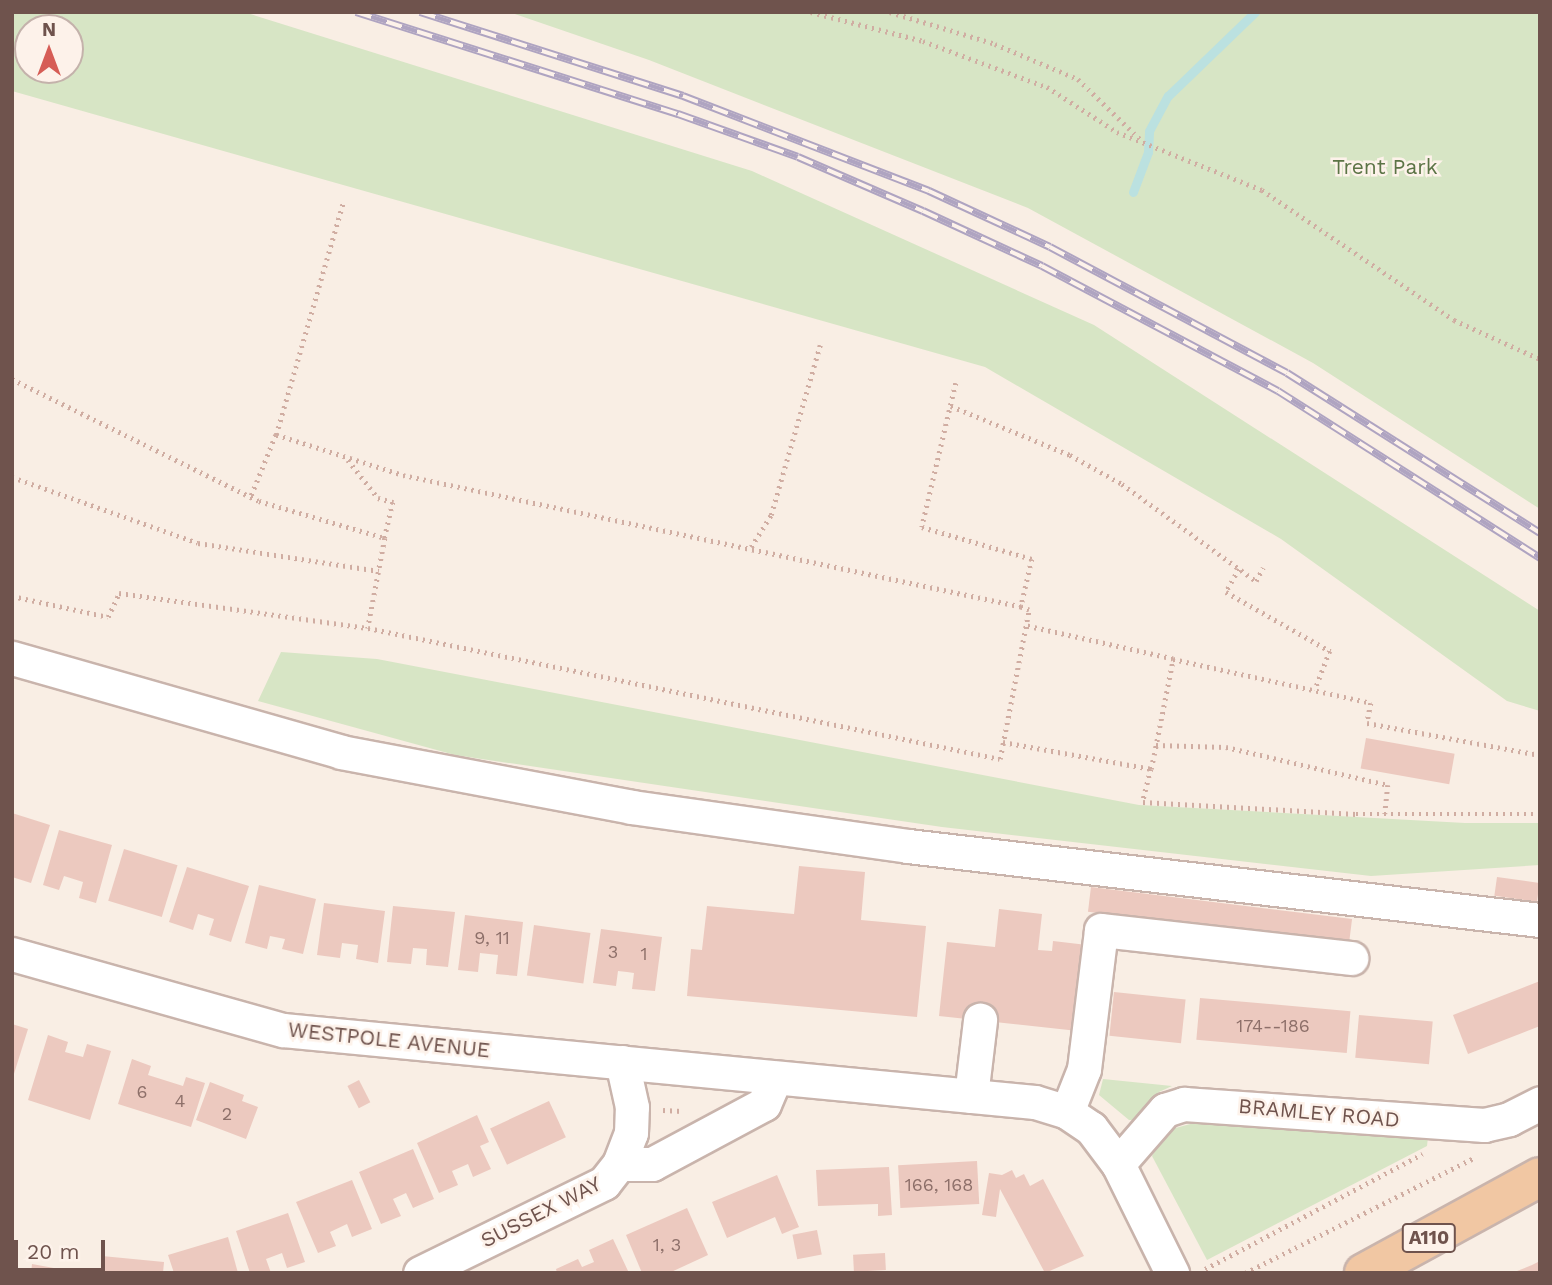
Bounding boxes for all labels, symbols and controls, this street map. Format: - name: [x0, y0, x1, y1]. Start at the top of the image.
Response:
- north arrow: [14, 14, 84, 84]
- text: N: [42, 18, 56, 41]
- park label: Trent Park: [1332, 154, 1438, 180]
- house number: 9, 11: [474, 927, 510, 949]
- house number: 3: [608, 941, 618, 963]
- house number: 1: [640, 943, 648, 965]
- house number: 174--186: [1236, 1015, 1310, 1037]
- street label: WESTPOLE AVENUE: [286, 1017, 492, 1063]
- house number: 6: [137, 1081, 147, 1103]
- house number: 4: [175, 1090, 185, 1112]
- street label: BRAMLEY ROAD: [1237, 1093, 1401, 1133]
- house number: 2: [222, 1103, 232, 1125]
- street label: SUSSEX WAY: [476, 1171, 606, 1253]
- house number: 166, 168: [905, 1174, 973, 1196]
- road number: A110: [1401, 1222, 1457, 1254]
- scale bar: [18, 1226, 108, 1270]
- house number: 1, 3: [653, 1234, 681, 1256]
- text: 20 m: [27, 1239, 79, 1264]

